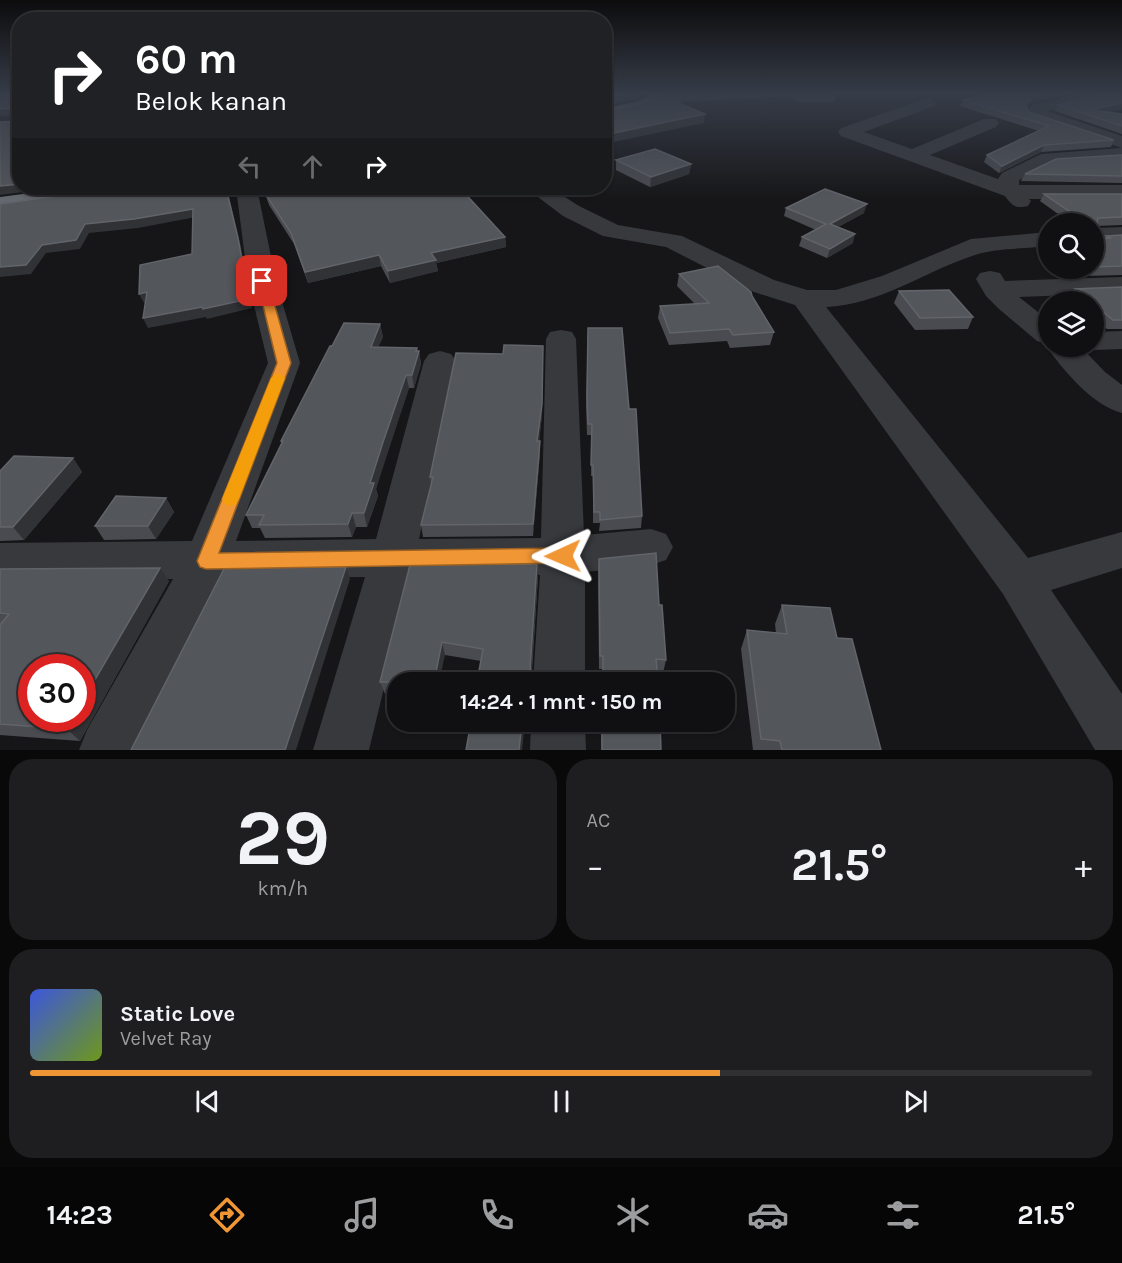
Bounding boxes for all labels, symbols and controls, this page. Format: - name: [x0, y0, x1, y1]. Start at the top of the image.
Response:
- text: 60 m: [135, 34, 238, 84]
- icon: right: [36, 36, 114, 114]
- text: Belok kanan: [135, 85, 287, 117]
- icon: left: [233, 150, 266, 183]
- icon: ahead: [296, 150, 329, 183]
- icon: right: [359, 150, 392, 183]
- map controls: [1038, 213, 1104, 357]
- button: search: [1038, 213, 1104, 279]
- pin: [236, 255, 287, 306]
- icon: arrive: [245, 264, 278, 297]
- button: layers: [1038, 291, 1104, 357]
- position arrow: [531, 524, 595, 588]
- speed limit sign: 30: [18, 654, 96, 732]
- text: 14:24 · 1 mnt · 150 m: [460, 689, 662, 715]
- text: 29: [235, 792, 330, 884]
- text: AC: [587, 809, 610, 832]
- text: 21.5°: [791, 839, 888, 891]
- text: −: [587, 847, 604, 885]
- text: +: [1075, 847, 1092, 885]
- text: km/h: [257, 877, 308, 900]
- text: Static Love: [120, 1001, 235, 1027]
- text: Velvet Ray: [120, 1027, 212, 1050]
- icon: previous: [191, 1085, 224, 1118]
- icon: pause: [545, 1085, 578, 1118]
- icon: next: [899, 1085, 932, 1118]
- icon: directions: [206, 1194, 248, 1236]
- icon: music: [341, 1194, 383, 1236]
- icon: phone: [476, 1194, 518, 1236]
- icon: climate: [612, 1194, 654, 1236]
- icon: car: [747, 1194, 789, 1236]
- icon: filters: [882, 1194, 924, 1236]
- text: 14:23: [47, 1199, 113, 1231]
- text: 21.5°: [1017, 1199, 1075, 1231]

